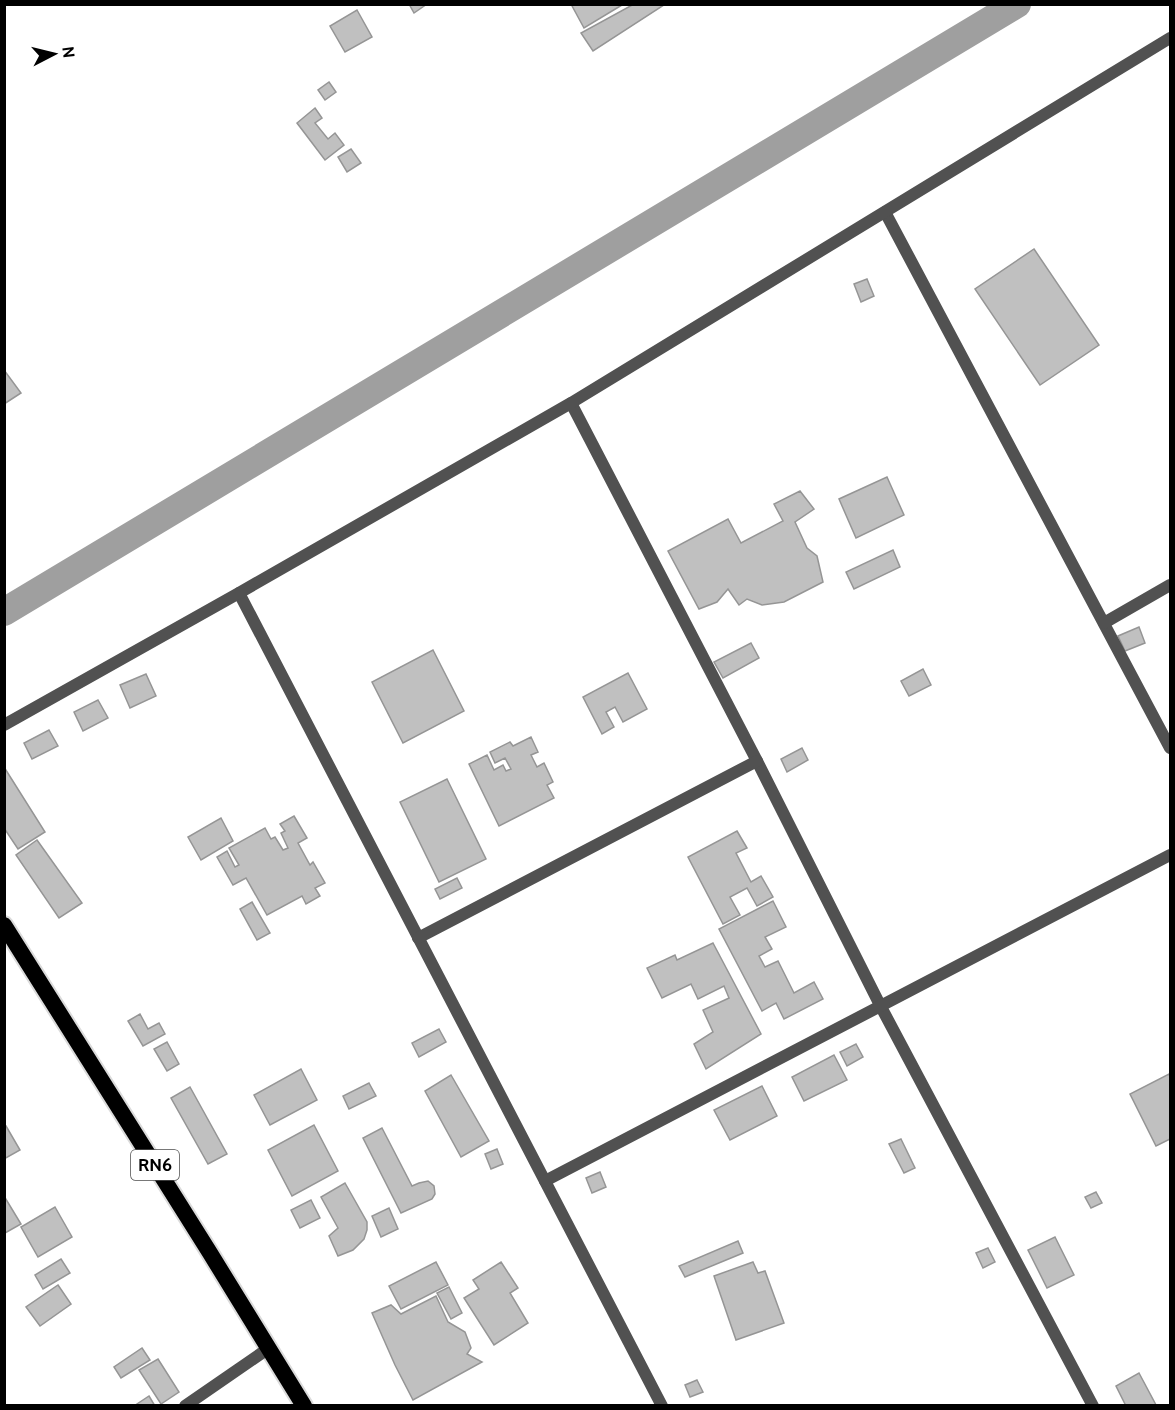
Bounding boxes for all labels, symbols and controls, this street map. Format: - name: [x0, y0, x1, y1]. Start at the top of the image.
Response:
- north arrow: [24, 24, 84, 84]
- text: N: [58, 45, 79, 59]
- road number: RN6: [131, 1150, 179, 1180]

